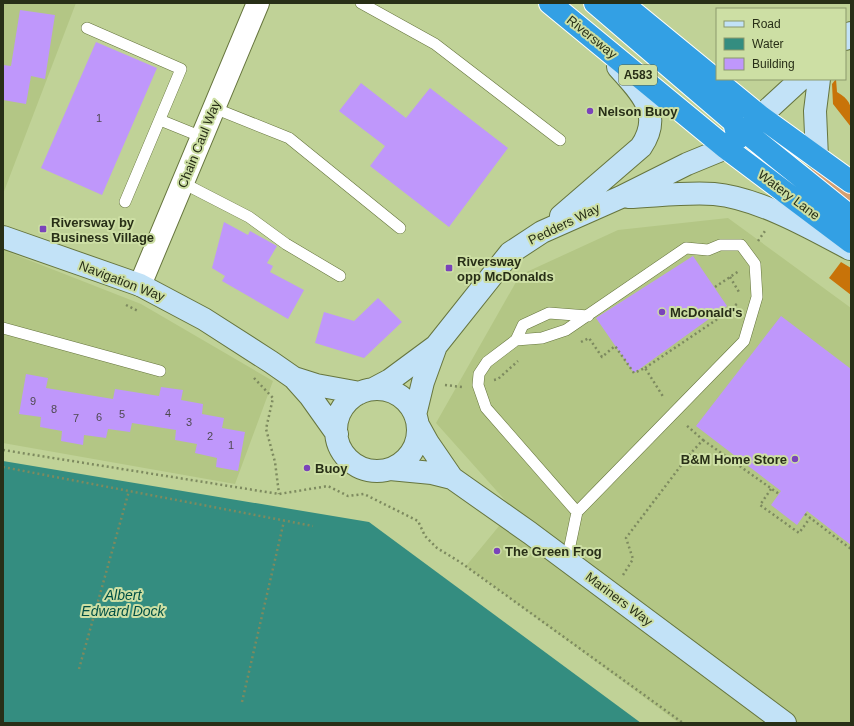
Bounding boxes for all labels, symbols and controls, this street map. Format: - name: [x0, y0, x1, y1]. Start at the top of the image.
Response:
- legend: [716, 8, 846, 80]
- street label: Riversway: [564, 12, 620, 62]
- text: Road: [752, 17, 781, 31]
- text: Water: [752, 37, 784, 51]
- text: Building: [752, 57, 795, 71]
- road number: A583: [619, 65, 657, 85]
- street label: Chain Caul Way: [175, 97, 224, 190]
- place label: Nelson Buoy: [598, 104, 678, 119]
- marker: Nelson Buoy: [585, 106, 595, 116]
- house number: 1: [96, 112, 102, 124]
- street label: Watery Lane: [755, 167, 823, 223]
- street label: Pedders Way: [526, 200, 603, 248]
- place label: Riversway by Business Village: [51, 215, 154, 245]
- marker: Riversway by Business Village: [38, 224, 48, 234]
- place label: Riversway opp McDonalds: [457, 254, 554, 284]
- street label: Navigation Way: [77, 258, 167, 304]
- marker: Riversway opp McDonalds: [444, 263, 454, 273]
- place label: McDonald's: [670, 305, 742, 320]
- marker: McDonald's: [657, 307, 667, 317]
- house number: 9: [30, 395, 36, 407]
- house number: 8: [51, 403, 57, 415]
- house number: 4: [165, 407, 171, 419]
- house number: 5: [119, 408, 125, 420]
- house number: 6: [96, 411, 102, 423]
- house number: 7: [73, 412, 79, 424]
- house number: 3: [186, 416, 192, 428]
- house number: 2: [207, 430, 213, 442]
- house number: 1: [228, 439, 234, 451]
- place label: B&M Home Store: [681, 452, 787, 467]
- marker: B&M Home Store: [790, 454, 800, 464]
- place label: Buoy: [315, 461, 348, 476]
- marker: Buoy: [302, 463, 312, 473]
- place label: The Green Frog: [505, 544, 602, 559]
- marker: The Green Frog: [492, 546, 502, 556]
- street label: Mariners Way: [583, 569, 656, 629]
- water label: Albert Edward Dock: [81, 587, 166, 619]

